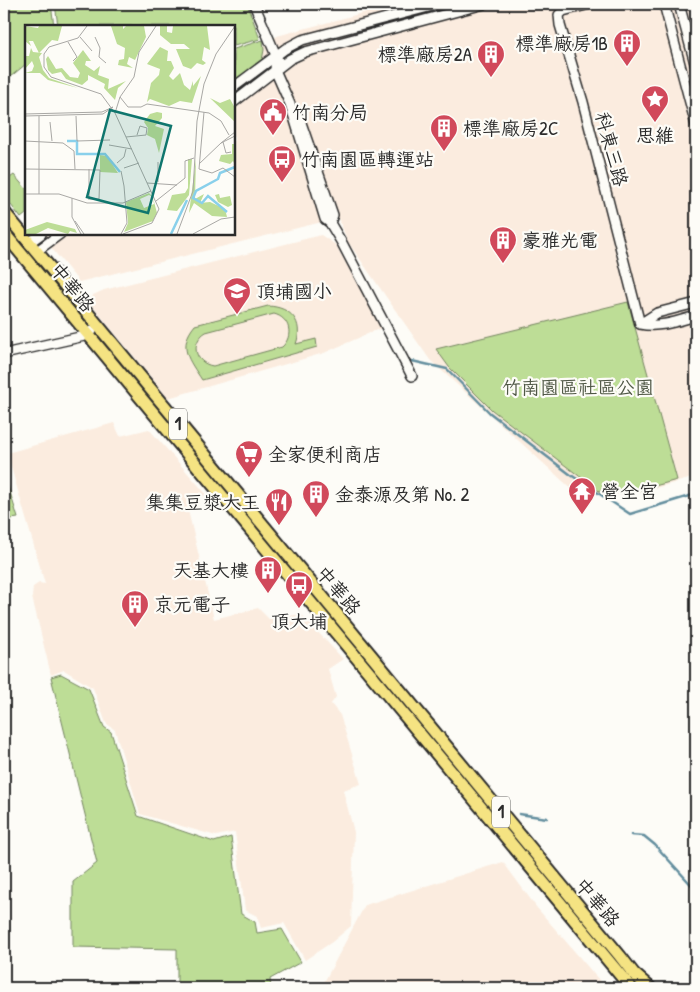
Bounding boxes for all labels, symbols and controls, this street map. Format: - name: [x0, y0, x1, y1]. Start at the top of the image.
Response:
- inset map: [25, 25, 235, 235]
- building icon: 標準廠房1B: [612, 28, 642, 67]
- place label: 標準廠房1B: [515, 30, 608, 56]
- building icon: 標準廠房2A: [476, 39, 506, 78]
- place label: 標準廠房2A: [378, 41, 472, 67]
- place icon: 思維: [640, 84, 670, 123]
- public building icon: 竹南分局: [258, 97, 288, 136]
- place label: 竹南分局: [292, 99, 368, 125]
- street label: 科東三路: [590, 109, 634, 189]
- building icon: 標準廠房2C: [429, 113, 459, 152]
- place label: 標準廠房2C: [463, 115, 558, 141]
- place label: 思維: [636, 122, 674, 148]
- bus stop icon: 竹南園區轉運站: [267, 144, 297, 183]
- place label: 竹南園區轉運站: [301, 146, 434, 172]
- building icon: 豪雅光電: [488, 225, 518, 264]
- place label: 豪雅光電: [522, 227, 598, 253]
- street label: 中華路: [45, 257, 101, 317]
- school or university icon: 頂埔國小: [222, 276, 252, 315]
- place label: 頂埔國小: [256, 278, 332, 304]
- park label: 竹南園區社區公園: [502, 374, 654, 400]
- road number: 1: [169, 408, 187, 439]
- supermarket icon: 全家便利商店: [234, 439, 264, 478]
- place label: 全家便利商店: [268, 441, 382, 467]
- temple icon: 營全宮: [567, 476, 597, 515]
- place label: 營全宮: [601, 478, 658, 504]
- building icon: 金泰源及第 No. 2: [301, 479, 331, 518]
- place label: 金泰源及第 No. 2: [335, 481, 470, 507]
- restaurant icon: 集集豆漿大王: [264, 487, 294, 526]
- place label: 集集豆漿大王: [146, 489, 260, 515]
- building icon: 天基大樓: [253, 555, 283, 594]
- place label: 天基大樓: [173, 557, 249, 583]
- street label: 中華路: [311, 560, 367, 620]
- bus stop icon: 頂大埔: [284, 570, 314, 609]
- building icon: 京元電子: [120, 589, 150, 628]
- place label: 京元電子: [154, 591, 230, 617]
- place label: 頂大埔: [270, 608, 328, 634]
- road number: 1: [492, 796, 510, 828]
- street label: 中華路: [570, 872, 626, 932]

